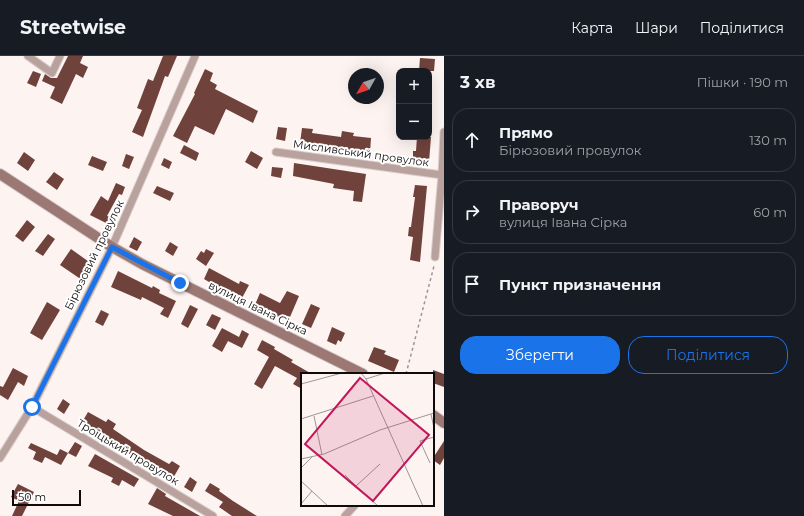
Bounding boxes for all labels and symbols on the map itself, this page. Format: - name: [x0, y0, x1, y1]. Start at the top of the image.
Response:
- north arrow: [348, 68, 384, 104]
- street label: Мисливський провулок: [292, 137, 430, 170]
- street label: Бірюзовий провулок: [61, 197, 127, 312]
- route end: [171, 274, 189, 292]
- street label: вулиця Івана Сірка: [206, 278, 310, 338]
- inset map: [301, 373, 434, 506]
- route start: [23, 398, 41, 416]
- street label: Троїцький провулок: [74, 416, 182, 488]
- scale bar: [12, 488, 81, 507]

